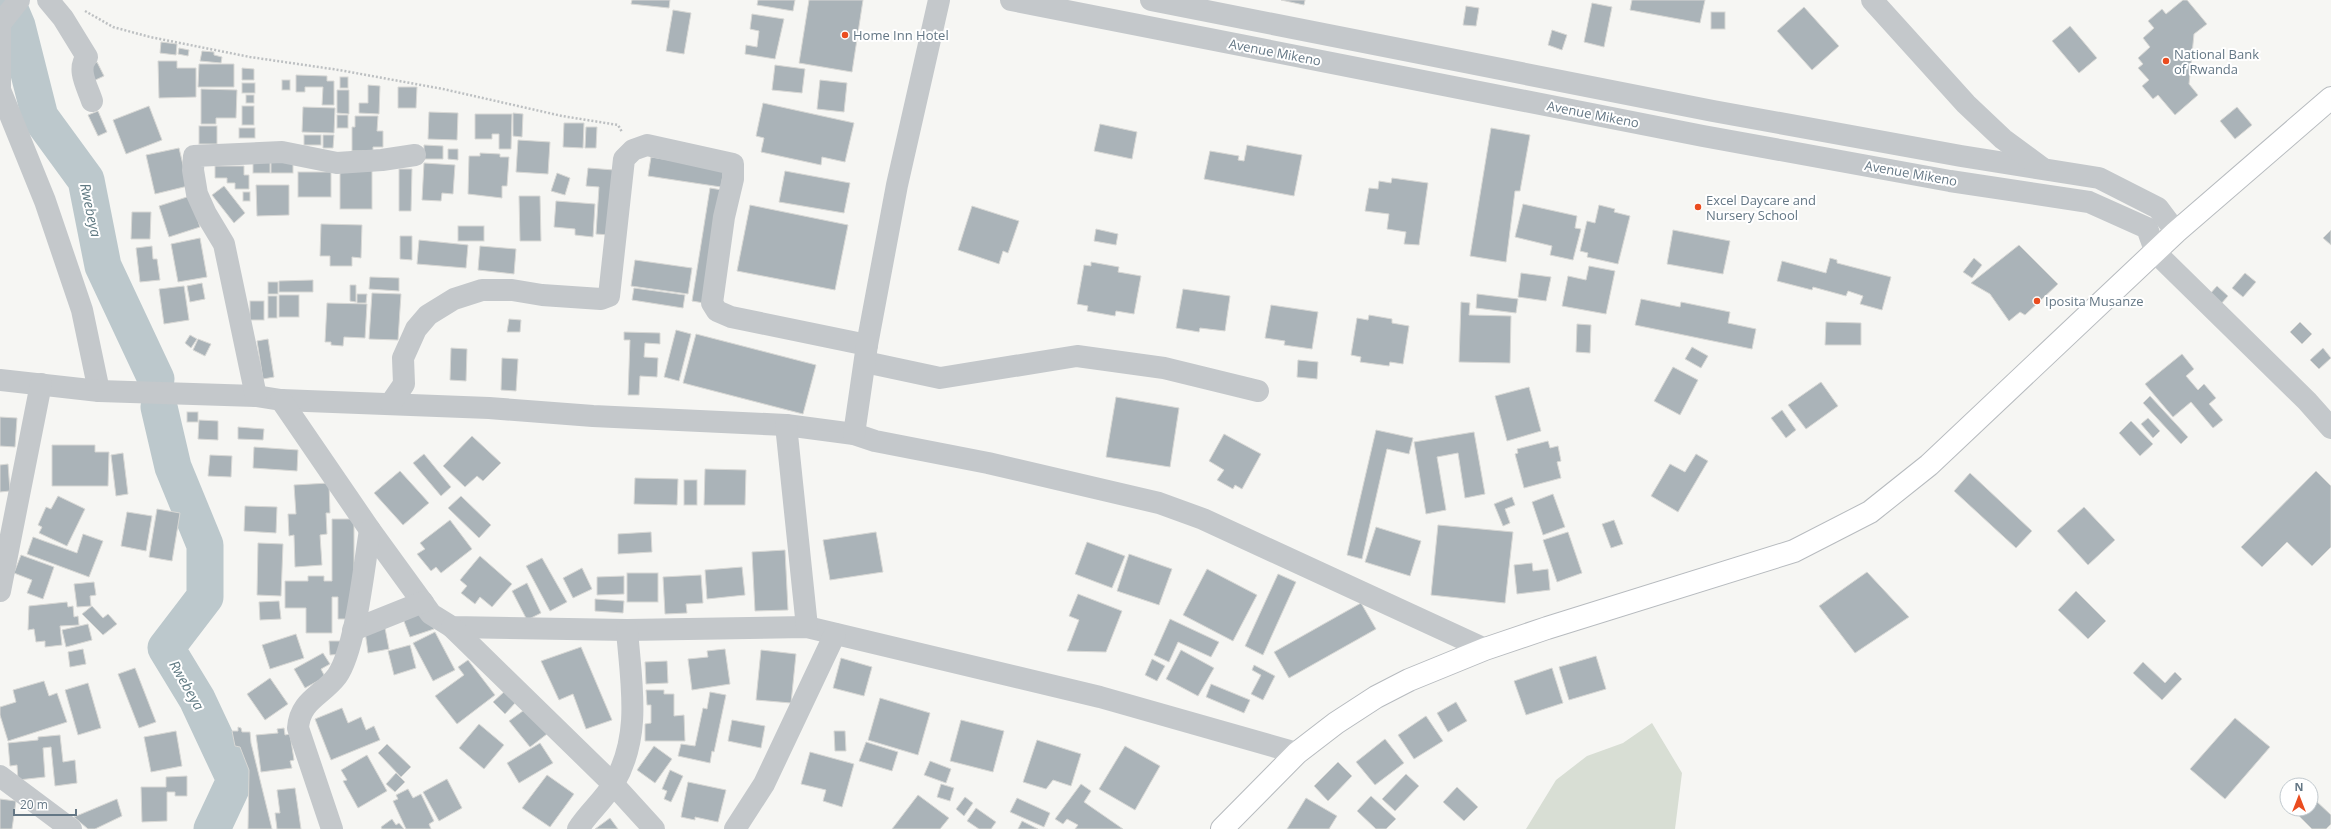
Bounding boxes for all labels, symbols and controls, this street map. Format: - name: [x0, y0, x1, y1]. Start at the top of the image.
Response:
- place label: Home Inn Hotel: [853, 26, 949, 44]
- marker: Home Inn Hotel: [840, 30, 850, 40]
- street label: Avenue Mikeno: [1227, 34, 1323, 70]
- place label: National Bank of Rwanda: [2174, 45, 2259, 78]
- marker: National Bank of Rwanda: [2161, 56, 2171, 66]
- street label: Avenue Mikeno: [1545, 96, 1641, 132]
- street label: Avenue Mikeno: [1863, 156, 1959, 190]
- water label: Rwebeya: [76, 181, 106, 239]
- place label: Excel Daycare and Nursery School: [1706, 191, 1816, 224]
- marker: Excel Daycare and Nursery School: [1693, 202, 1703, 212]
- place label: Iposita Musanze: [2045, 292, 2144, 310]
- marker: Iposita Musanze: [2032, 296, 2042, 306]
- water label: Rwebeya: [165, 657, 209, 713]
- north arrow: [2279, 777, 2319, 817]
- text: N: [2295, 779, 2303, 794]
- scale bar: [14, 791, 76, 817]
- text: 20 m: [20, 796, 48, 813]

